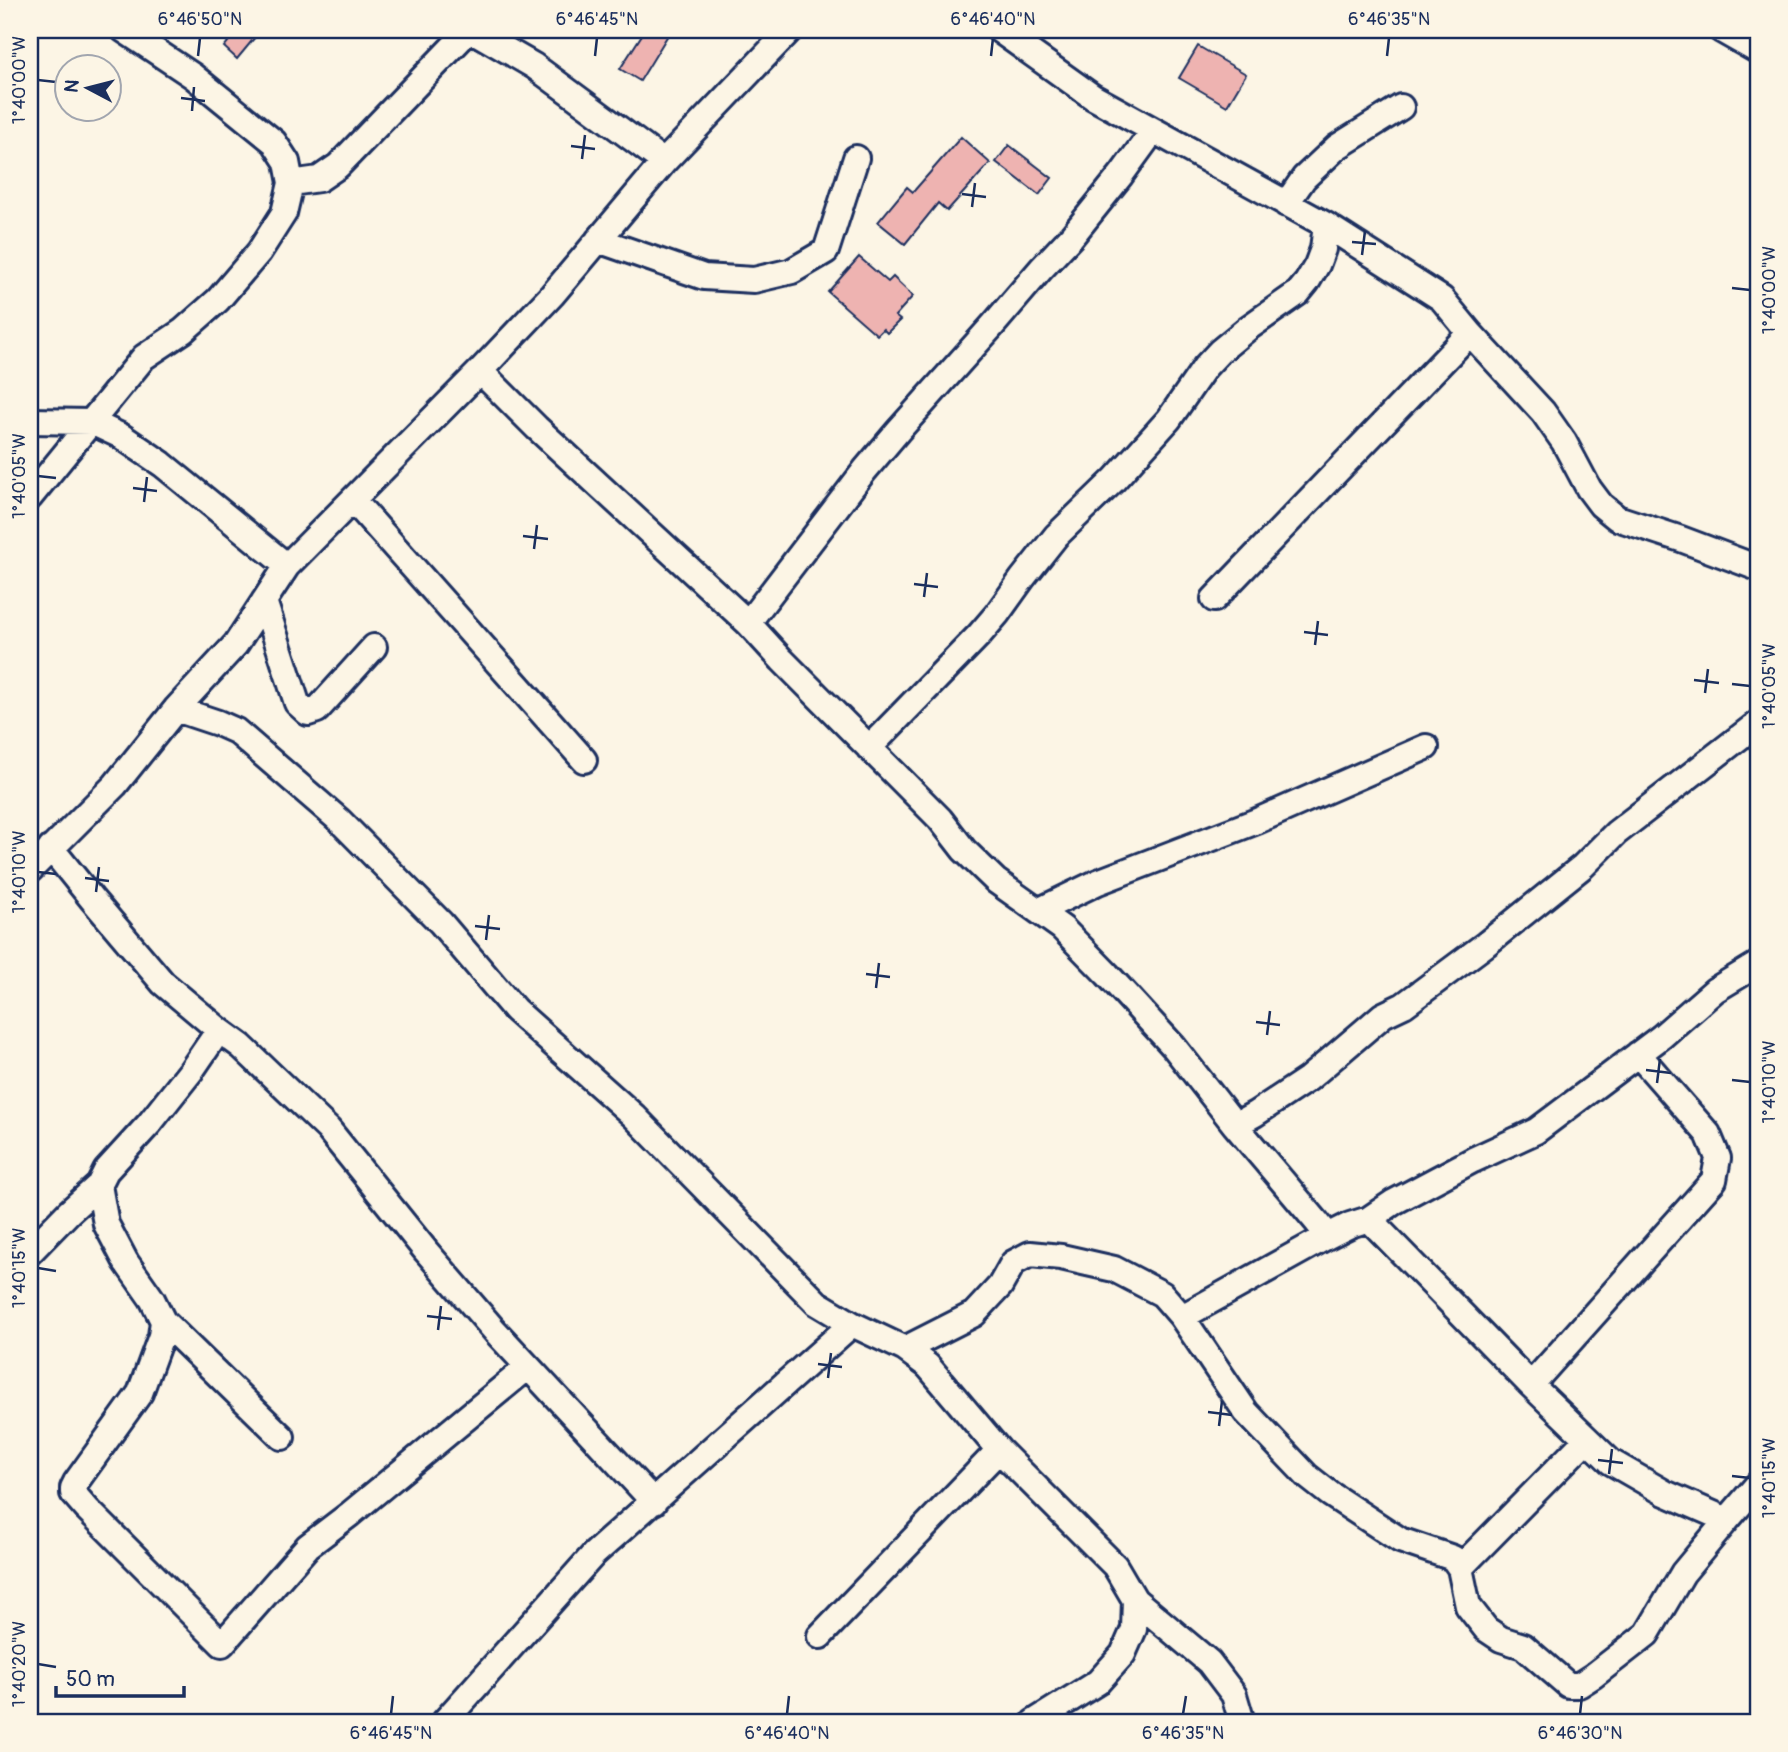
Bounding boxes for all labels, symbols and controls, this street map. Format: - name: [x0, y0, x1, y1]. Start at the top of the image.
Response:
- text: 6°46'50"N: [158, 8, 242, 31]
- text: 6°46'45"N: [556, 8, 638, 31]
- text: 6°46'40"N: [950, 8, 1036, 31]
- text: 6°46'35"N: [1348, 8, 1430, 31]
- text: 1°40'00"W: [8, 36, 31, 124]
- north arrow: [52, 52, 122, 122]
- text: N: [59, 78, 85, 94]
- text: 1°40'00"W: [1758, 246, 1781, 334]
- text: 1°40'05"W: [8, 433, 31, 519]
- text: 1°40'05"W: [1758, 643, 1781, 729]
- text: 1°40'10"W: [8, 830, 31, 914]
- text: 1°40'10"W: [1758, 1040, 1781, 1124]
- text: 1°40'15"W: [8, 1228, 31, 1308]
- text: 1°40'15"W: [1758, 1438, 1781, 1518]
- text: 1°40'20"W: [8, 1621, 31, 1707]
- scale bar: [56, 1654, 184, 1698]
- text: 50 m: [66, 1666, 115, 1693]
- text: 6°46'45"N: [350, 1722, 432, 1745]
- text: 6°46'40"N: [744, 1722, 830, 1745]
- text: 6°46'35"N: [1142, 1722, 1224, 1745]
- text: 6°46'30"N: [1538, 1722, 1622, 1745]

